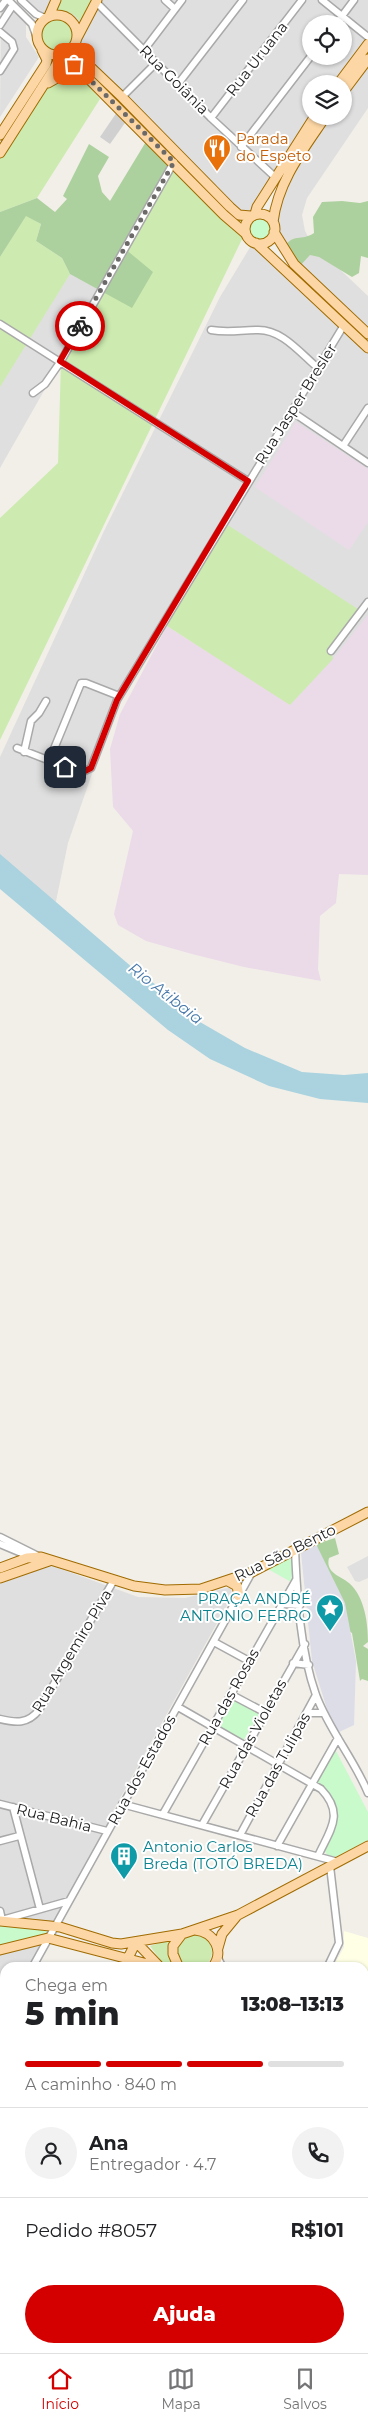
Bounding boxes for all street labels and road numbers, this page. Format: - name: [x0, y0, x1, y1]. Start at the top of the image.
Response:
- street label: Rua Uruana: [222, 18, 292, 100]
- street label: Rua Goiânia: [136, 41, 213, 118]
- street label: Rua Jasper Bresler: [251, 340, 341, 468]
- street label: Rua São Bento: [231, 1520, 339, 1585]
- street label: Rua Argemiro Piva: [27, 1586, 116, 1716]
- street label: Rua das Rosas: [194, 1645, 263, 1748]
- street label: Rua das Violetas: [215, 1675, 291, 1792]
- street label: Rua das Tulipas: [241, 1709, 314, 1820]
- street label: Rua dos Estados: [103, 1711, 180, 1828]
- street label: Rua Bahia: [15, 1799, 94, 1836]

